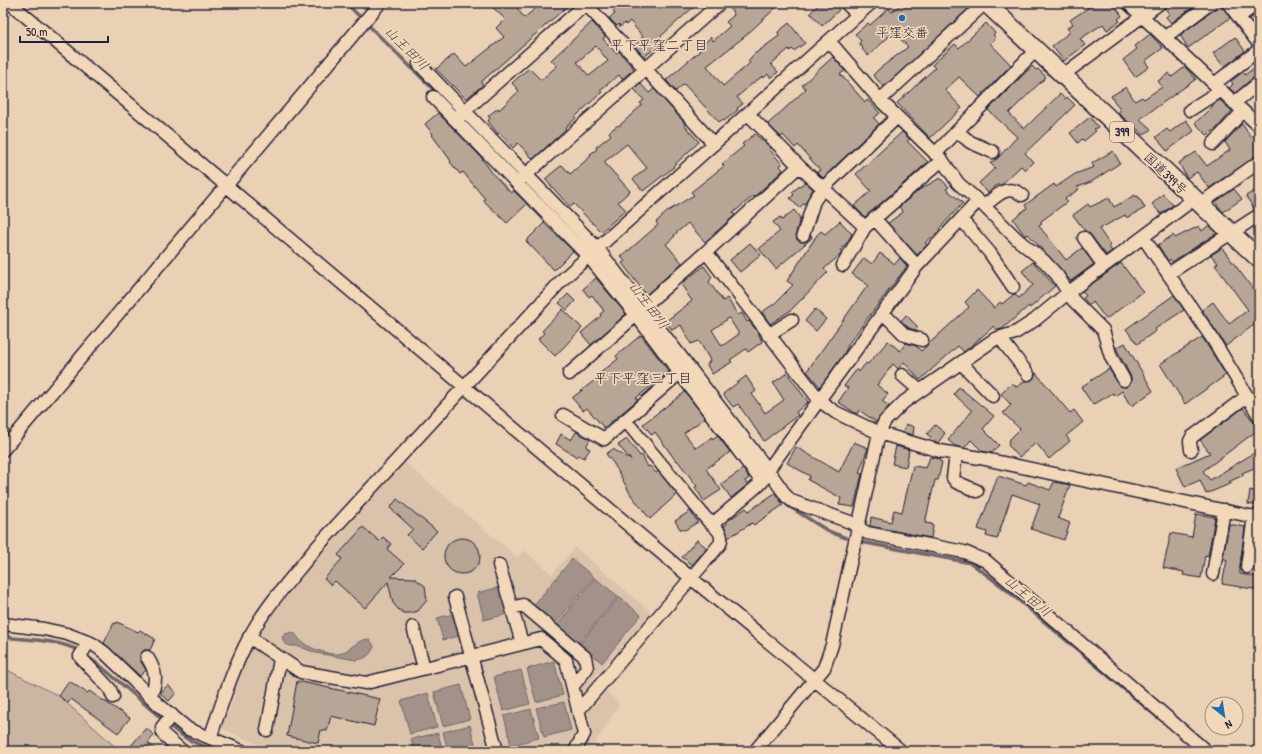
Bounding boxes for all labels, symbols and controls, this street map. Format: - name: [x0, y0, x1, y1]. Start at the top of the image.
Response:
- marker: 平窪交番: [897, 13, 907, 23]
- scale bar: [20, 18, 108, 44]
- water label: 山王田川: [381, 21, 434, 74]
- text: 50 m: [26, 23, 47, 40]
- place label: 平窪交番: [876, 23, 928, 41]
- district label: 平下平窪二丁目: [610, 35, 708, 54]
- road number: 399: [1110, 122, 1134, 142]
- street label: 国道399号: [1140, 148, 1192, 198]
- water label: 山王田川: [625, 277, 674, 333]
- district label: 平下平窪三丁目: [594, 368, 692, 387]
- water label: 山王田川: [1001, 570, 1056, 621]
- north arrow: [1204, 696, 1244, 736]
- text: N: [1223, 717, 1235, 732]

